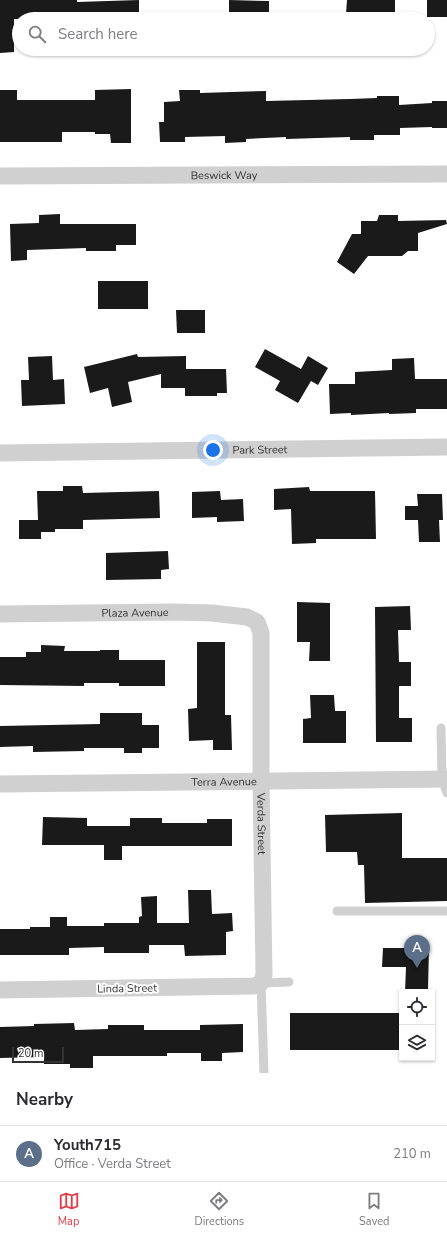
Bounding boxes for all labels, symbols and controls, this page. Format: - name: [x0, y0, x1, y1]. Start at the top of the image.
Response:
- search box: [12, 12, 435, 56]
- icon: search: [26, 23, 48, 45]
- text: Search here: [58, 24, 138, 44]
- street label: Beswick Way: [191, 168, 258, 183]
- your location: [203, 440, 223, 460]
- street label: Park Street: [232, 442, 288, 458]
- street label: Plaza Avenue: [101, 605, 169, 621]
- street label: Terra Avenue: [191, 774, 257, 790]
- street label: Verda Street: [253, 792, 269, 855]
- pin: A: [404, 935, 430, 968]
- street label: Linda Street: [97, 980, 157, 997]
- map controls: [399, 989, 435, 1061]
- button: locate: [399, 989, 435, 1025]
- button: layers: [399, 1025, 435, 1061]
- scale bar: [12, 1045, 64, 1064]
- text: 20 m: [18, 1046, 43, 1061]
- text: Nearby: [16, 1088, 73, 1111]
- text: Youth715: [54, 1135, 121, 1155]
- text: A: [24, 1145, 34, 1163]
- text: 210 m: [393, 1145, 431, 1163]
- text: Office · Verda Street: [54, 1155, 171, 1173]
- tab: Map: [58, 1190, 80, 1229]
- tab: Directions: [195, 1190, 244, 1229]
- tab: Saved: [359, 1190, 389, 1229]

